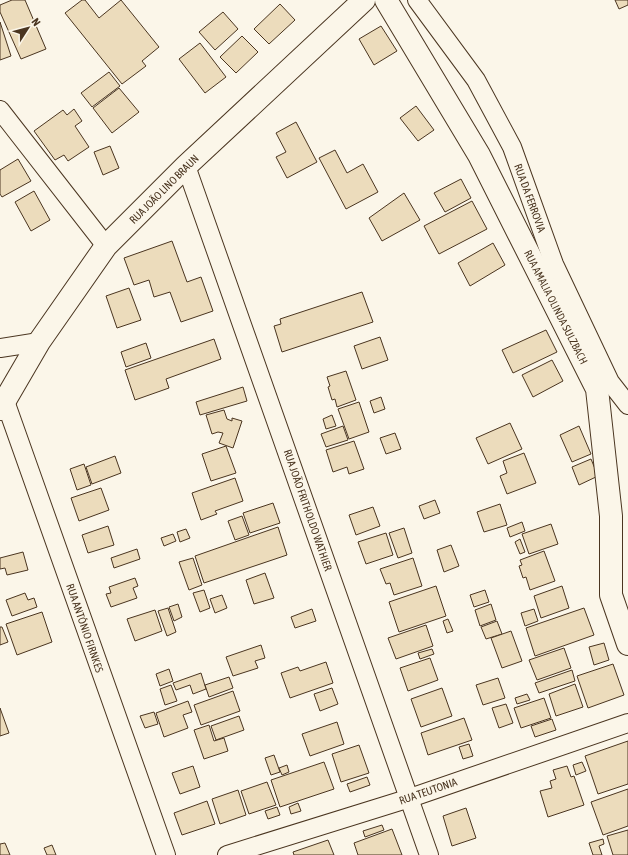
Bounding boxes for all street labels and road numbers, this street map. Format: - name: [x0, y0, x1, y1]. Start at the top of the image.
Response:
- street label: RUA JOÃO LINO BRAUN: [127, 152, 201, 226]
- street label: RUA DA FERROVIA: [512, 162, 548, 234]
- street label: RUA AMALIA OLINDA SULZBACH: [522, 248, 590, 366]
- street label: RUA JOÃO FRITHOLDO WATHIER: [282, 448, 335, 573]
- street label: RUA ANTÔNIO FIRNKES: [64, 582, 106, 674]
- street label: RUA TEUTONIA: [397, 775, 459, 807]

